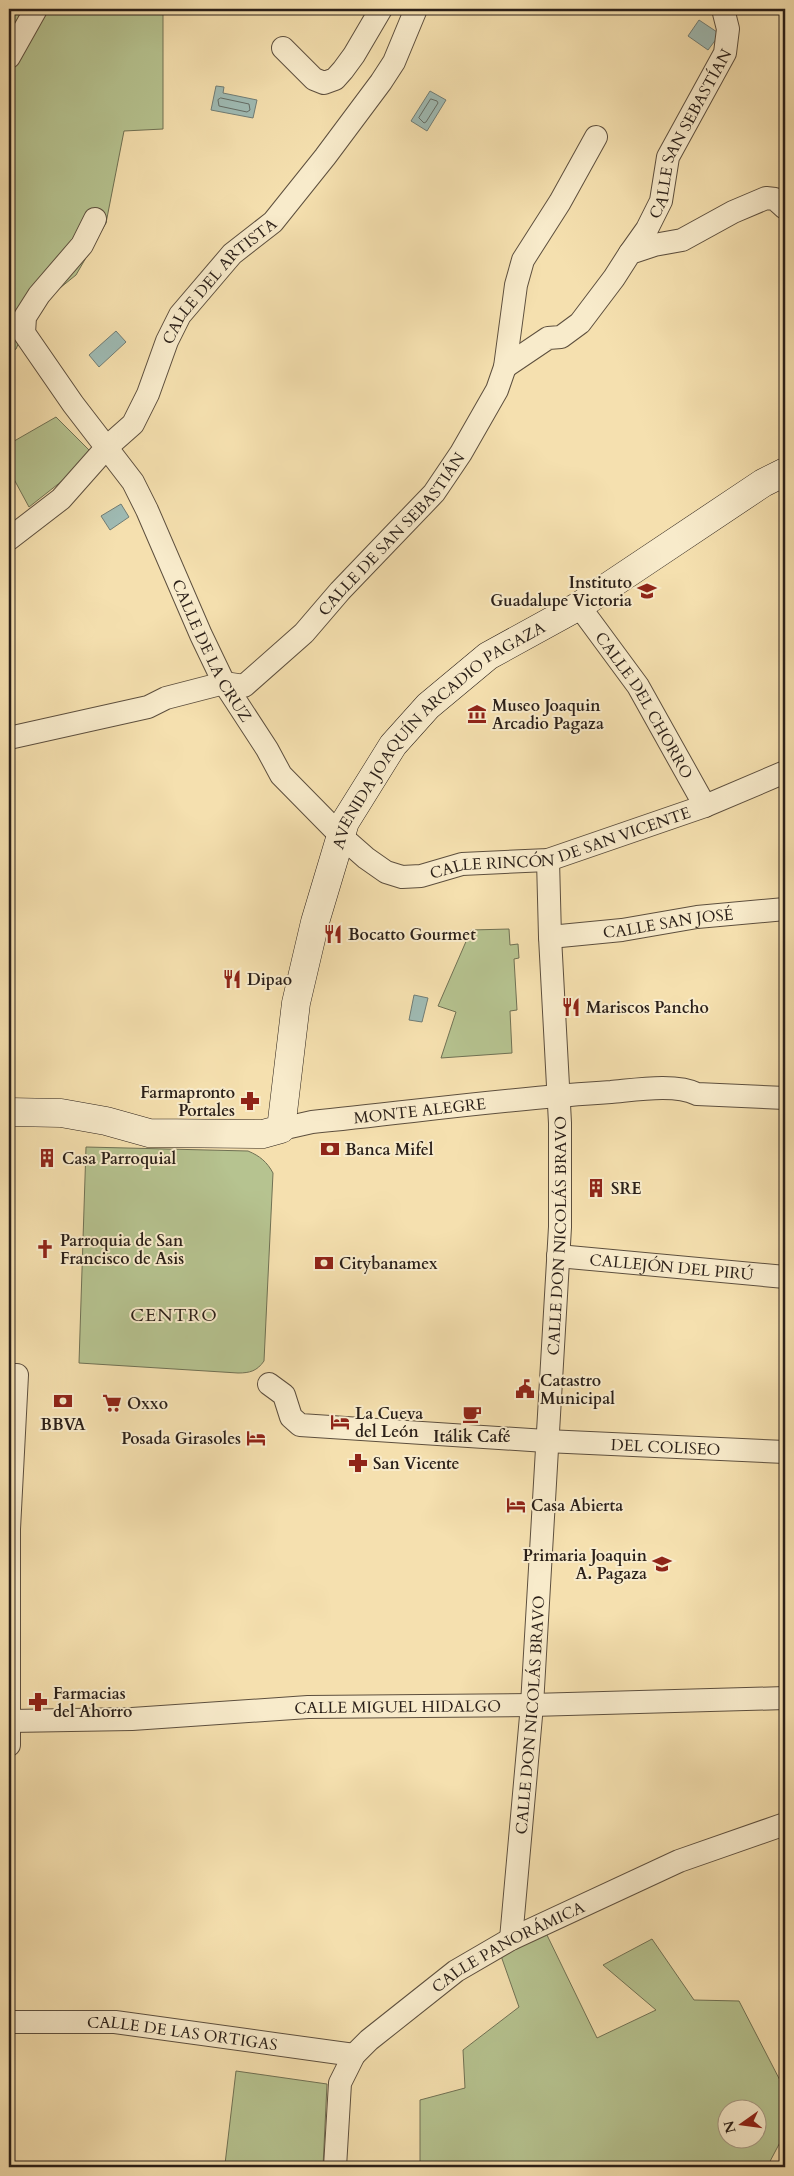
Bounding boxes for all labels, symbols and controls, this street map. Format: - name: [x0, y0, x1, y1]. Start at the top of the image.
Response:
- street label: CALLE SAN SEBASTÍAN: [644, 45, 737, 223]
- street label: CALLE DEL ARTISTA: [157, 213, 282, 348]
- street label: CALLE DE SAN SEBASTIÁN: [313, 448, 471, 621]
- place label: Instituto Guadalupe Victoria: [490, 572, 632, 612]
- street label: CALLE DE LA CRUZ: [166, 576, 257, 727]
- school or university icon: Instituto Guadalupe Victoria: [636, 580, 658, 602]
- street label: AVENIDA JOAQUÍN ARCADIO PAGAZA: [327, 616, 550, 852]
- street label: CALLE DEL CHORRO: [590, 628, 698, 783]
- place label: Museo Joaquin Arcadio Pagaza: [492, 695, 604, 735]
- museum icon: Museo Joaquin Arcadio Pagaza: [466, 703, 488, 725]
- street label: CALLE RINCÓN DE SAN VICENTE: [427, 802, 694, 885]
- street label: CALLE SAN JOSÉ: [602, 904, 734, 944]
- restaurant icon: Bocatto Gourmet: [322, 923, 344, 945]
- place label: Bocatto Gourmet: [348, 924, 476, 946]
- restaurant icon: Dipao: [221, 968, 243, 990]
- place label: Dipao: [247, 969, 292, 991]
- restaurant icon: Mariscos Pancho: [560, 996, 582, 1018]
- place label: Mariscos Pancho: [586, 997, 709, 1019]
- place label: Farmapronto Portales: [140, 1082, 235, 1122]
- pharmacy icon: Farmapronto Portales: [239, 1090, 261, 1112]
- street label: MONTE ALEGRE: [352, 1093, 487, 1130]
- street label: CALLE DON NICOLÁS BRAVO: [543, 1115, 572, 1356]
- bank icon: Banca Mifel: [319, 1138, 341, 1160]
- place label: Banca Mifel: [345, 1139, 434, 1161]
- building icon: Casa Parroquial: [36, 1147, 58, 1169]
- place label: Casa Parroquial: [62, 1148, 176, 1170]
- building icon: SRE: [585, 1177, 607, 1199]
- place label: SRE: [611, 1178, 642, 1200]
- place label: Parroquia de San Francisco de Asis: [60, 1230, 184, 1270]
- church icon: Parroquia de San Francisco de Asis: [34, 1238, 56, 1260]
- street label: CALLEJÓN DEL PIRÚ: [588, 1249, 754, 1286]
- bank icon: Citybanamex: [313, 1252, 335, 1274]
- place label: Citybanamex: [339, 1253, 438, 1275]
- district label: CENTRO: [130, 1303, 218, 1328]
- place label: Catastro Municipal: [540, 1370, 615, 1410]
- public building icon: Catastro Municipal: [514, 1378, 536, 1400]
- bank icon: BBVA: [52, 1390, 74, 1412]
- supermarket icon: Oxxo: [101, 1392, 123, 1414]
- place label: Oxxo: [127, 1393, 168, 1415]
- place label: La Cueva del León: [355, 1403, 423, 1443]
- cafe icon: Itálik Café: [461, 1403, 483, 1425]
- hotel icon: La Cueva del León: [329, 1411, 351, 1433]
- place label: BBVA: [40, 1414, 86, 1436]
- place label: Itálik Café: [433, 1426, 511, 1448]
- hotel icon: Posada Girasoles: [245, 1427, 267, 1449]
- place label: Posada Girasoles: [121, 1428, 241, 1450]
- street label: DEL COLISEO: [610, 1434, 721, 1461]
- pharmacy icon: San Vicente: [347, 1452, 369, 1474]
- place label: San Vicente: [373, 1453, 460, 1475]
- hotel icon: Casa Abierta: [505, 1494, 527, 1516]
- place label: Casa Abierta: [531, 1495, 623, 1517]
- place label: Primaria Joaquin A. Pagaza: [523, 1545, 648, 1585]
- school or university icon: Primaria Joaquin A. Pagaza: [651, 1553, 673, 1575]
- street label: CALLE DON NICOLÁS BRAVO: [510, 1595, 550, 1835]
- place label: Farmacias del Ahorro: [53, 1683, 132, 1723]
- pharmacy icon: Farmacias del Ahorro: [27, 1691, 49, 1713]
- street label: CALLE MIGUEL HIDALGO: [294, 1695, 501, 1720]
- street label: CALLE PANORÁMICA: [427, 1896, 589, 1998]
- street label: CALLE DE LAS ORTIGAS: [87, 2011, 279, 2056]
- north arrow: [716, 2098, 766, 2148]
- text: N: [719, 2119, 741, 2135]

